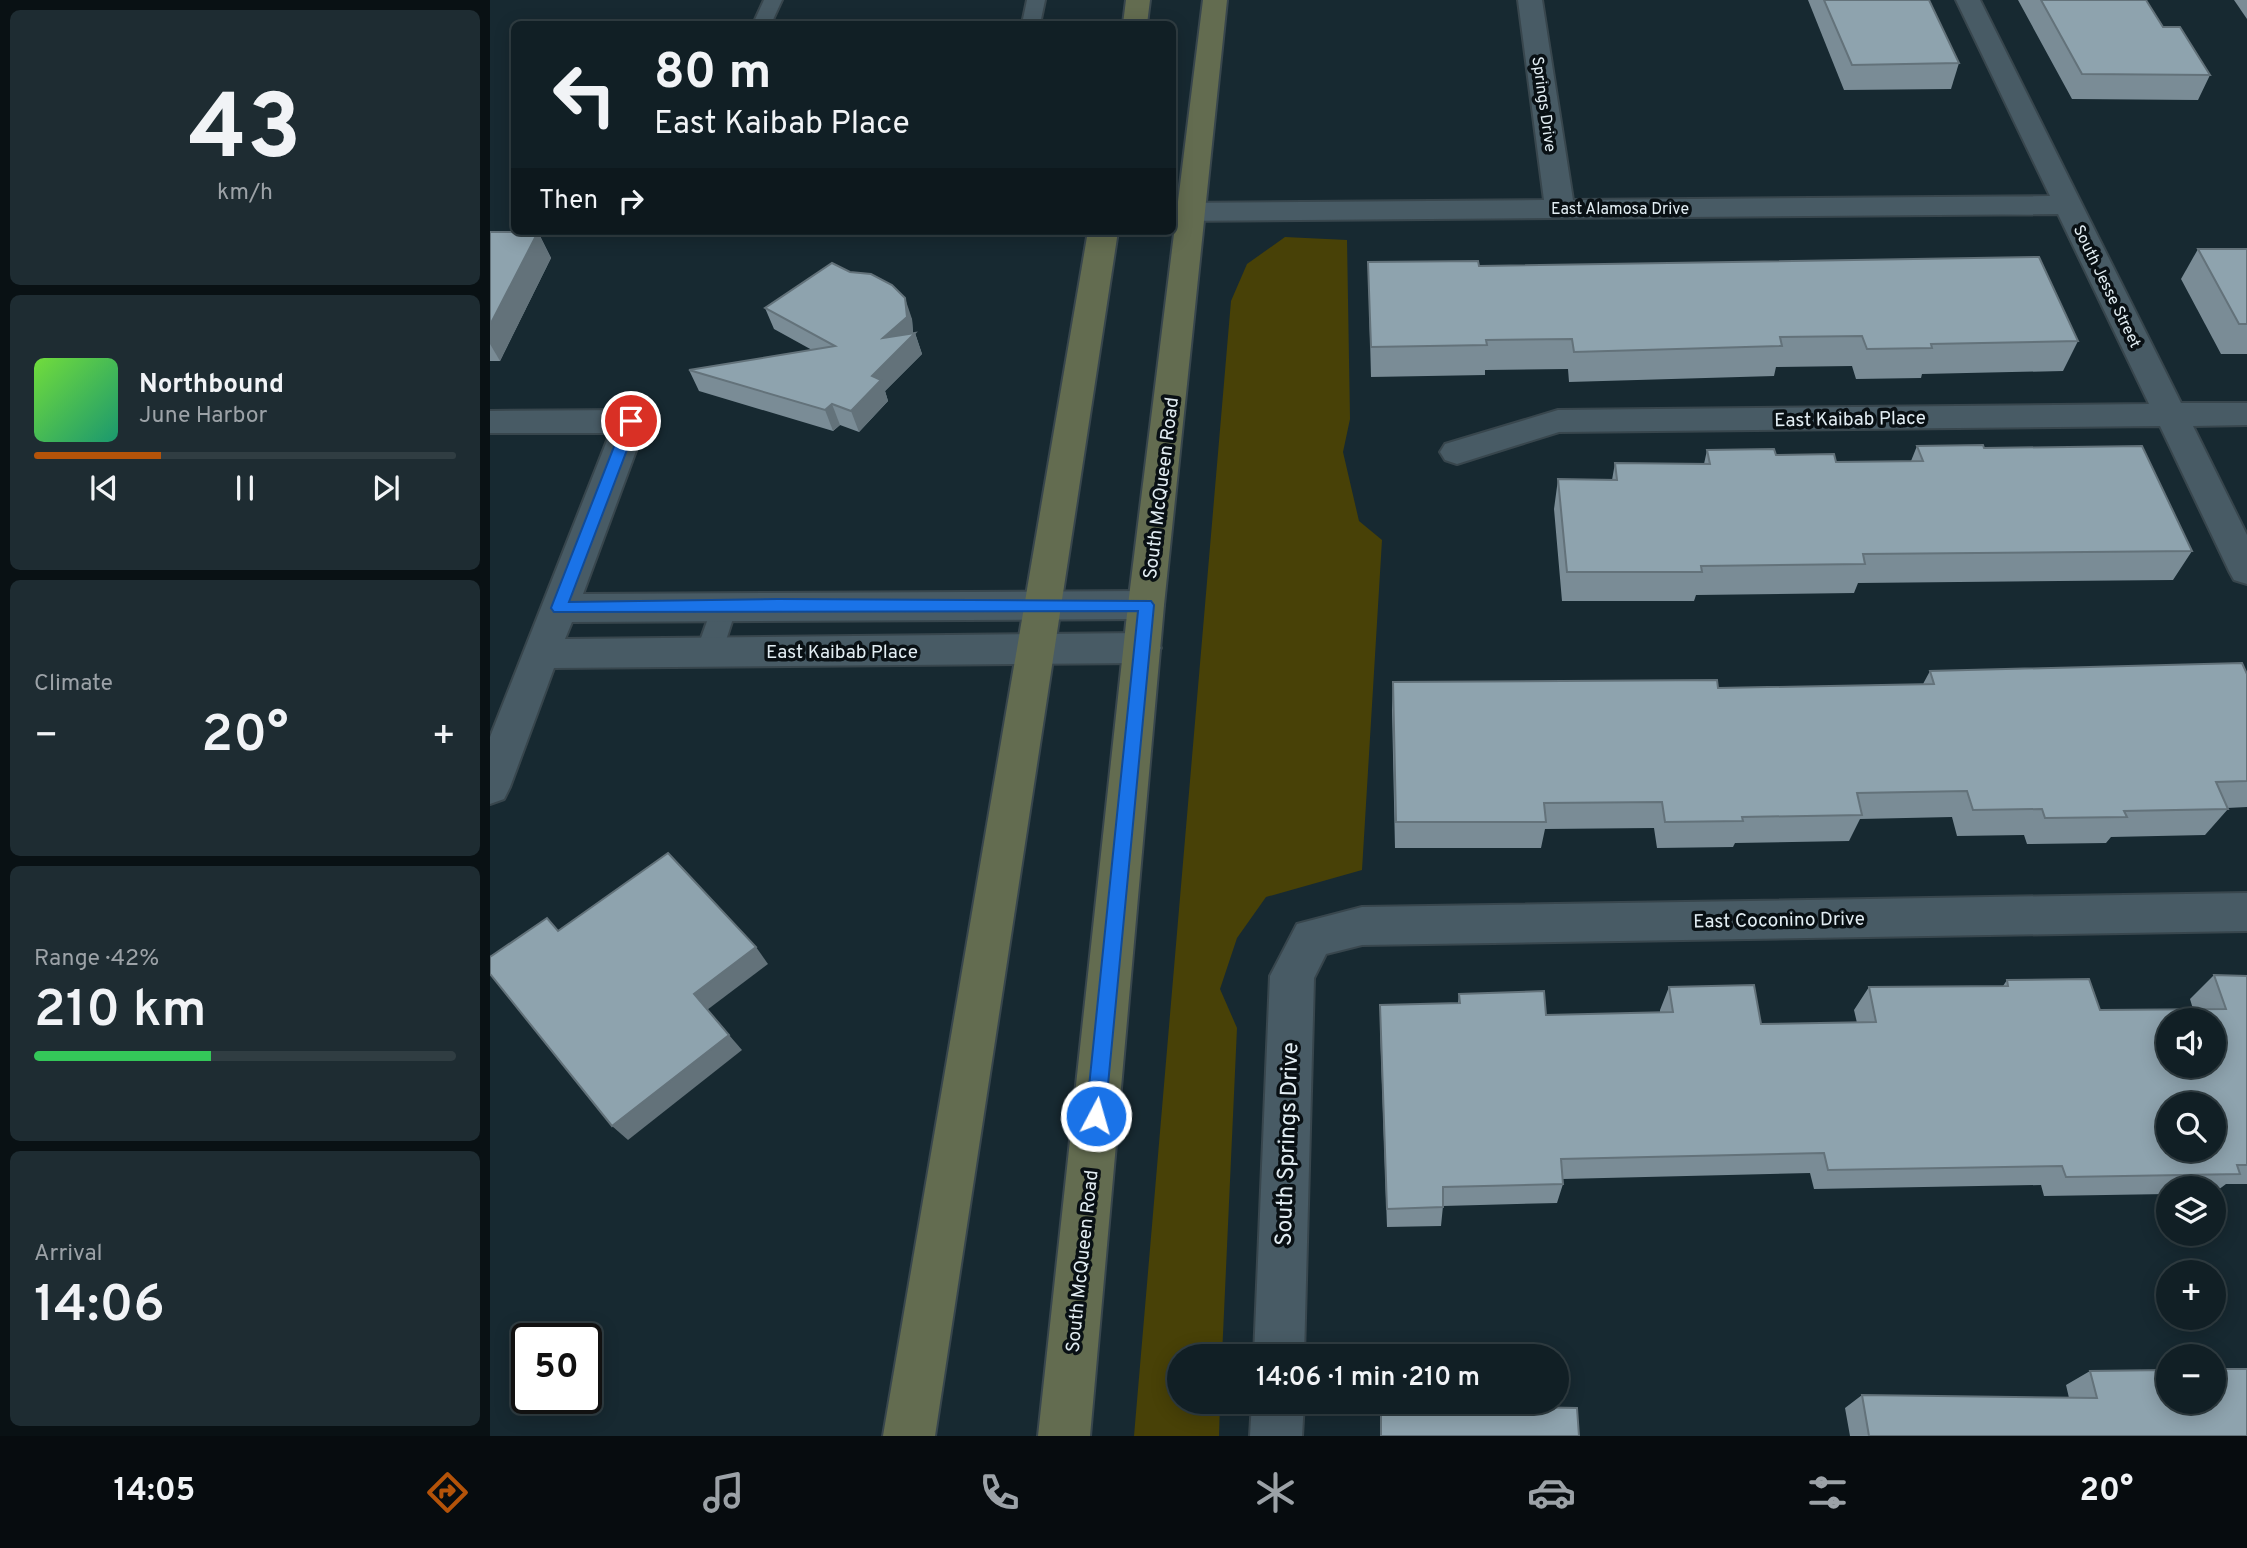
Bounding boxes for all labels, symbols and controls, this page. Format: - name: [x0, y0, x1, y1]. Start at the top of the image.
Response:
- text: 80 m: [654, 44, 771, 106]
- icon: left: [539, 49, 630, 140]
- street label: Springs Drive: [1526, 55, 1560, 153]
- text: 43: [188, 76, 302, 191]
- text: East Kaibab Place: [654, 105, 910, 145]
- text: km/h: [217, 179, 273, 208]
- icon: right: [612, 182, 650, 220]
- text: Then: [539, 185, 598, 218]
- street label: East Alamosa Drive: [1551, 200, 1689, 220]
- street label: South Jesse Street: [2068, 222, 2145, 352]
- text: Northbound: [139, 369, 284, 402]
- pin: [601, 391, 661, 451]
- street label: South McQueen Road: [1139, 396, 1185, 581]
- text: June Harbor: [139, 402, 267, 431]
- icon: arrive: [612, 402, 650, 440]
- street label: East Kaibab Place: [1774, 407, 1926, 433]
- icon: previous: [85, 469, 123, 507]
- icon: pause: [226, 469, 264, 507]
- icon: next: [367, 469, 405, 507]
- street label: East Kaibab Place: [766, 641, 918, 665]
- text: Climate: [34, 670, 113, 699]
- text: 20°: [201, 704, 289, 770]
- text: −: [34, 713, 59, 762]
- text: +: [431, 713, 456, 762]
- street label: East Coconino Drive: [1693, 908, 1865, 934]
- text: Range · 42%: [34, 945, 159, 974]
- text: 210 km: [34, 979, 207, 1045]
- map controls: [2156, 1008, 2226, 1414]
- button: sound: [2156, 1008, 2226, 1078]
- street label: South Springs Drive: [1270, 1042, 1307, 1247]
- position arrow: [1059, 1079, 1133, 1153]
- button: search: [2156, 1092, 2226, 1162]
- street label: South McQueen Road: [1061, 1169, 1105, 1354]
- button: layers: [2156, 1176, 2226, 1246]
- text: Arrival: [34, 1240, 103, 1269]
- button: +: [2156, 1260, 2226, 1330]
- text: 14:06: [34, 1274, 165, 1340]
- speed limit sign: 50: [511, 1323, 602, 1414]
- button: −: [2156, 1344, 2226, 1414]
- text: 14:06 · 1 min · 210 m: [1256, 1362, 1480, 1395]
- icon: directions: [423, 1468, 472, 1517]
- icon: music: [699, 1468, 748, 1517]
- icon: phone: [975, 1468, 1024, 1517]
- icon: climate: [1251, 1468, 1300, 1517]
- icon: car: [1527, 1468, 1576, 1517]
- icon: filters: [1803, 1468, 1852, 1517]
- text: 14:05: [114, 1472, 195, 1512]
- text: 20°: [2079, 1472, 2133, 1512]

